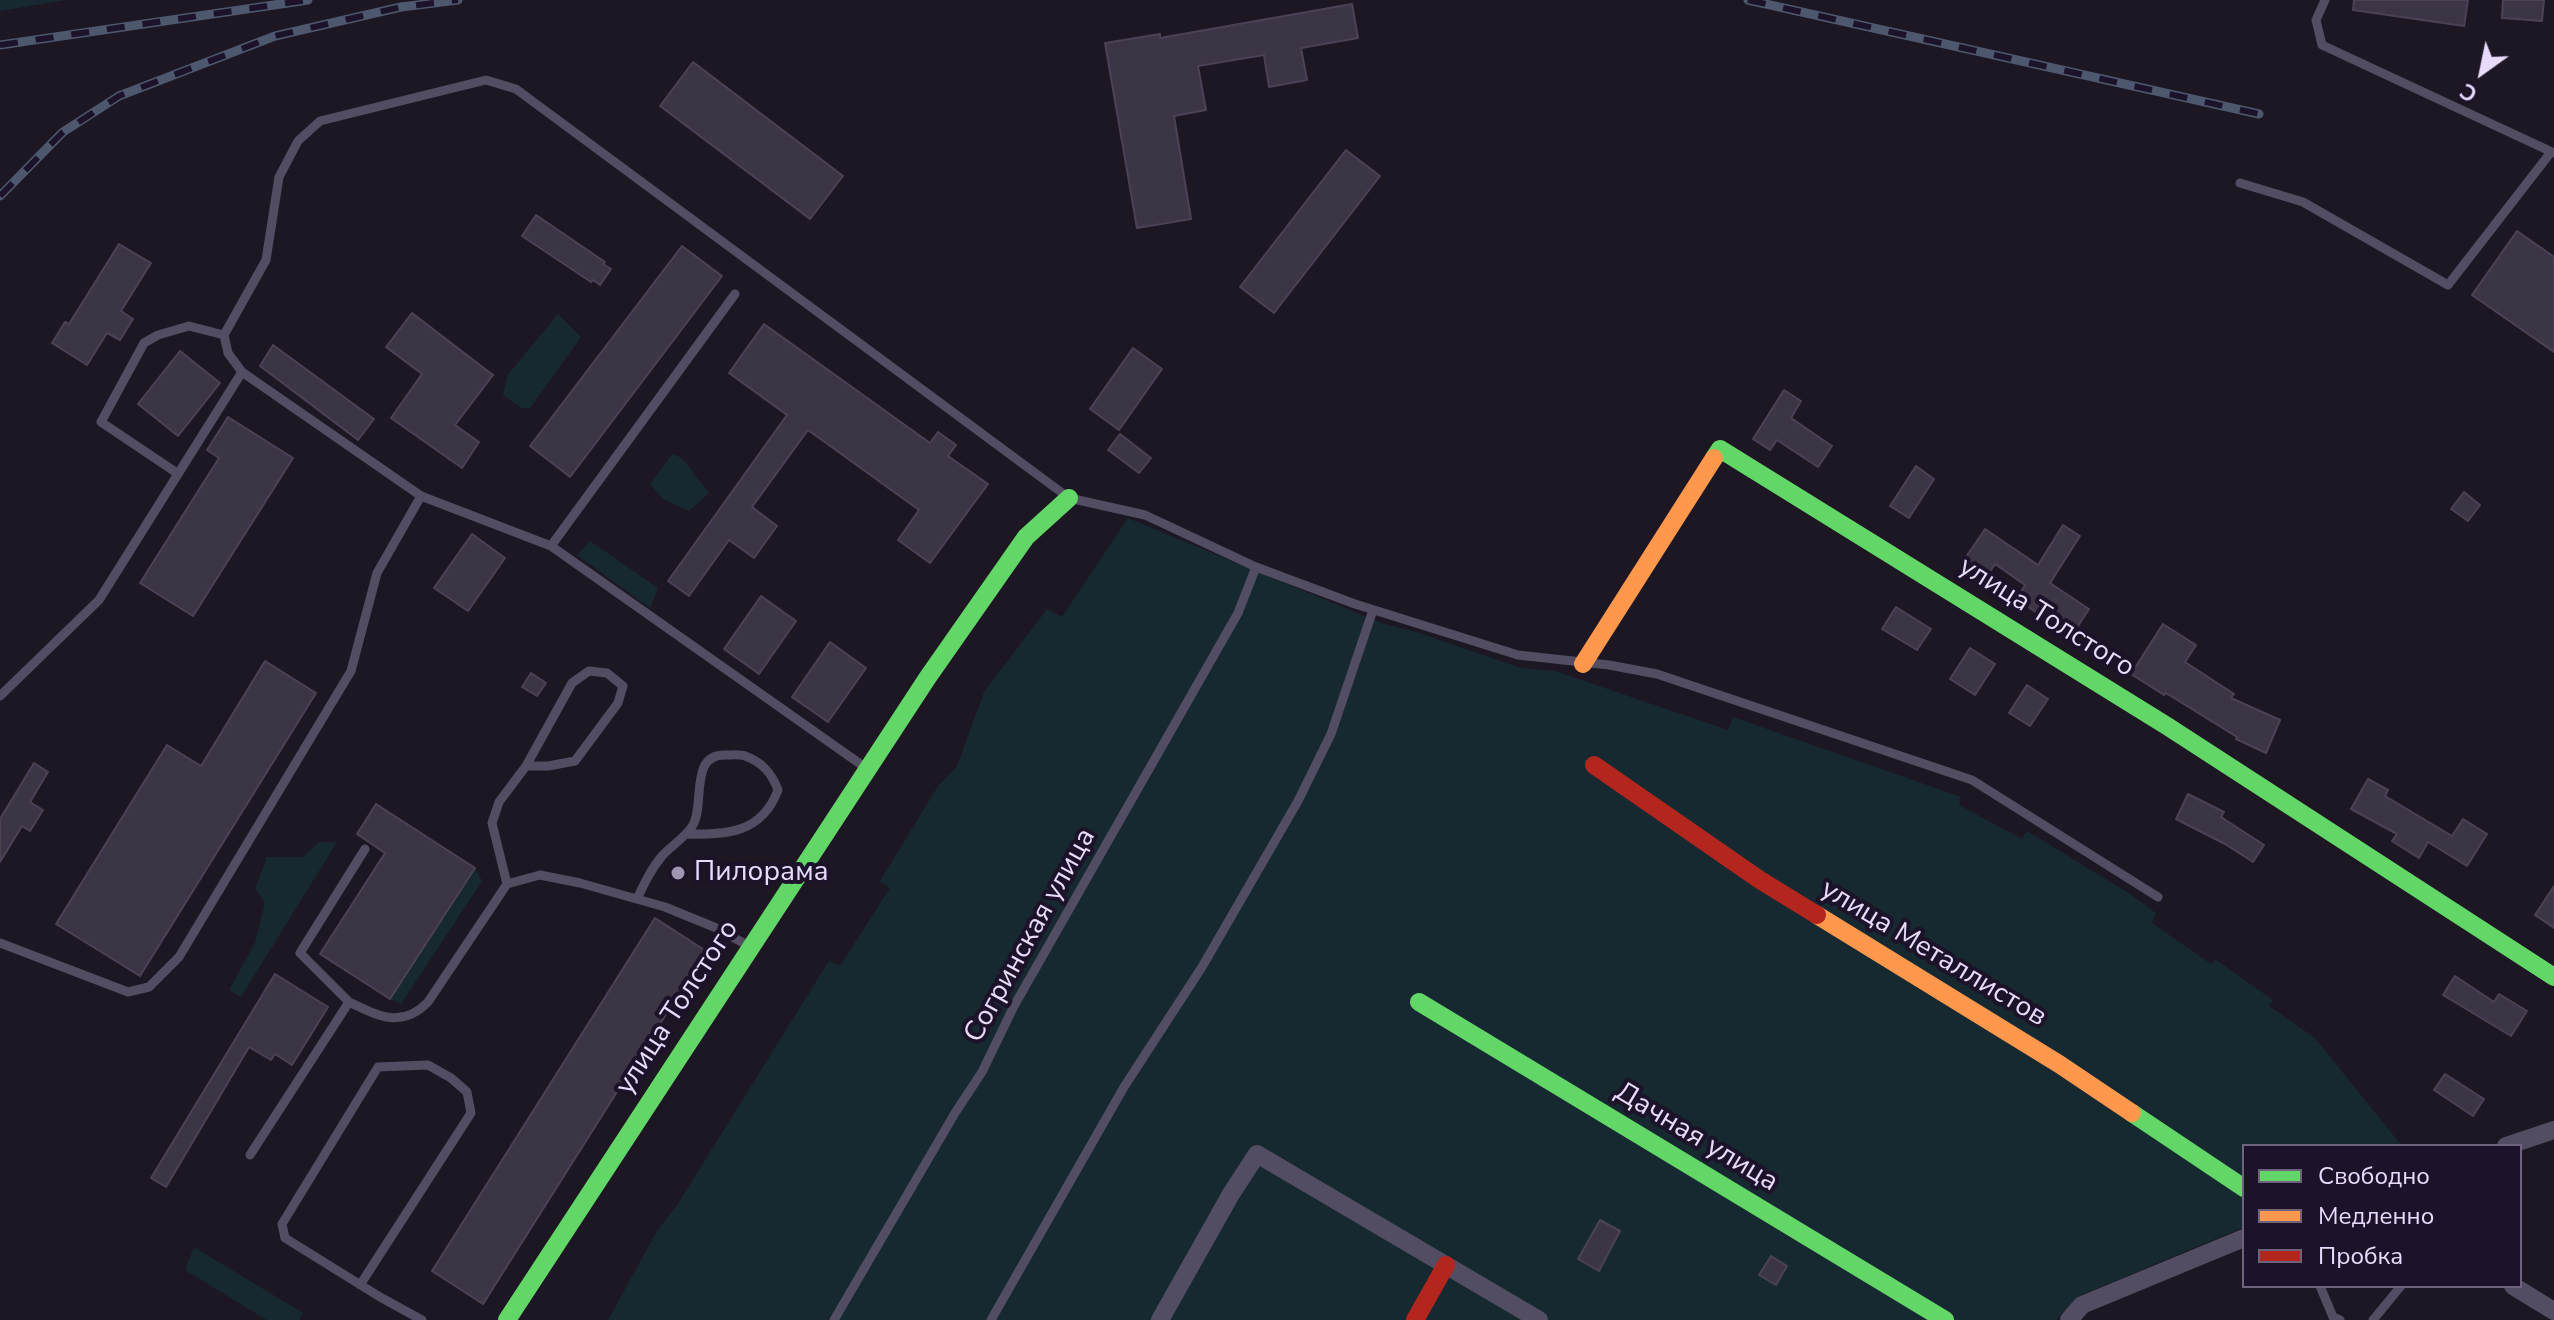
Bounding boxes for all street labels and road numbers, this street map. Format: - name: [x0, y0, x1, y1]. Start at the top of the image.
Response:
- street label: улица Толстого: [1952, 550, 2140, 686]
- street label: Согринская улица: [958, 823, 1104, 1049]
- street label: улица Металлистов: [1814, 873, 2052, 1035]
- street label: улица Толстого: [609, 915, 747, 1101]
- street label: Дачная улица: [1608, 1076, 1784, 1200]

